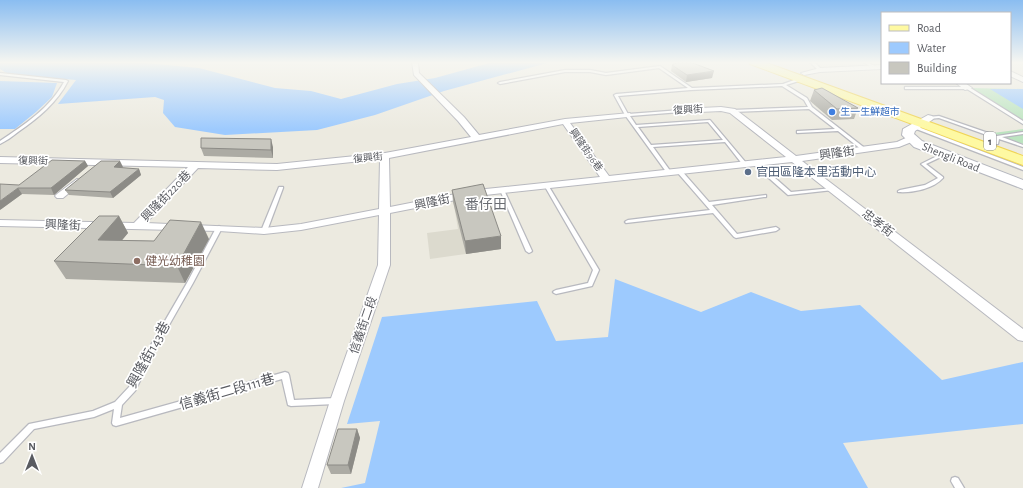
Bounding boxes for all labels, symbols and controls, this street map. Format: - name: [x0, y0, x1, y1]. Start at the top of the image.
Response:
- legend: [881, 12, 1011, 84]
- text: Road: [917, 22, 941, 34]
- text: Water: [917, 42, 946, 54]
- text: Building: [917, 62, 957, 74]
- street label: 復興街: [673, 103, 703, 116]
- place label: 生一生鮮超市: [840, 106, 900, 117]
- marker: 生一生鮮超市: [827, 107, 837, 117]
- street label: 興隆街96巷: [568, 126, 605, 173]
- road number: 1: [984, 132, 996, 150]
- street label: Shengli Road: [920, 140, 982, 174]
- street label: 興隆街: [818, 144, 856, 161]
- street label: 復興街: [352, 150, 383, 165]
- street label: 復興街: [18, 155, 48, 166]
- place label: 官田區隆本里活動中心: [756, 165, 876, 178]
- marker: 官田區隆本里活動中心: [743, 167, 753, 177]
- street label: 興隆街220巷: [138, 168, 193, 224]
- street label: 興隆街: [413, 191, 451, 212]
- district label: 番仔田: [465, 197, 507, 212]
- street label: 忠孝街: [860, 206, 896, 239]
- street label: 興隆街: [45, 217, 81, 232]
- place label: 健光幼稚園: [145, 254, 205, 267]
- marker: 健光幼稚園: [132, 256, 142, 266]
- street label: 信義街二段: [347, 294, 378, 355]
- street label: 興隆街143巷: [124, 319, 173, 390]
- street label: 信義街二段111巷: [177, 371, 276, 412]
- north arrow: [12, 436, 52, 476]
- text: N: [28, 441, 36, 452]

